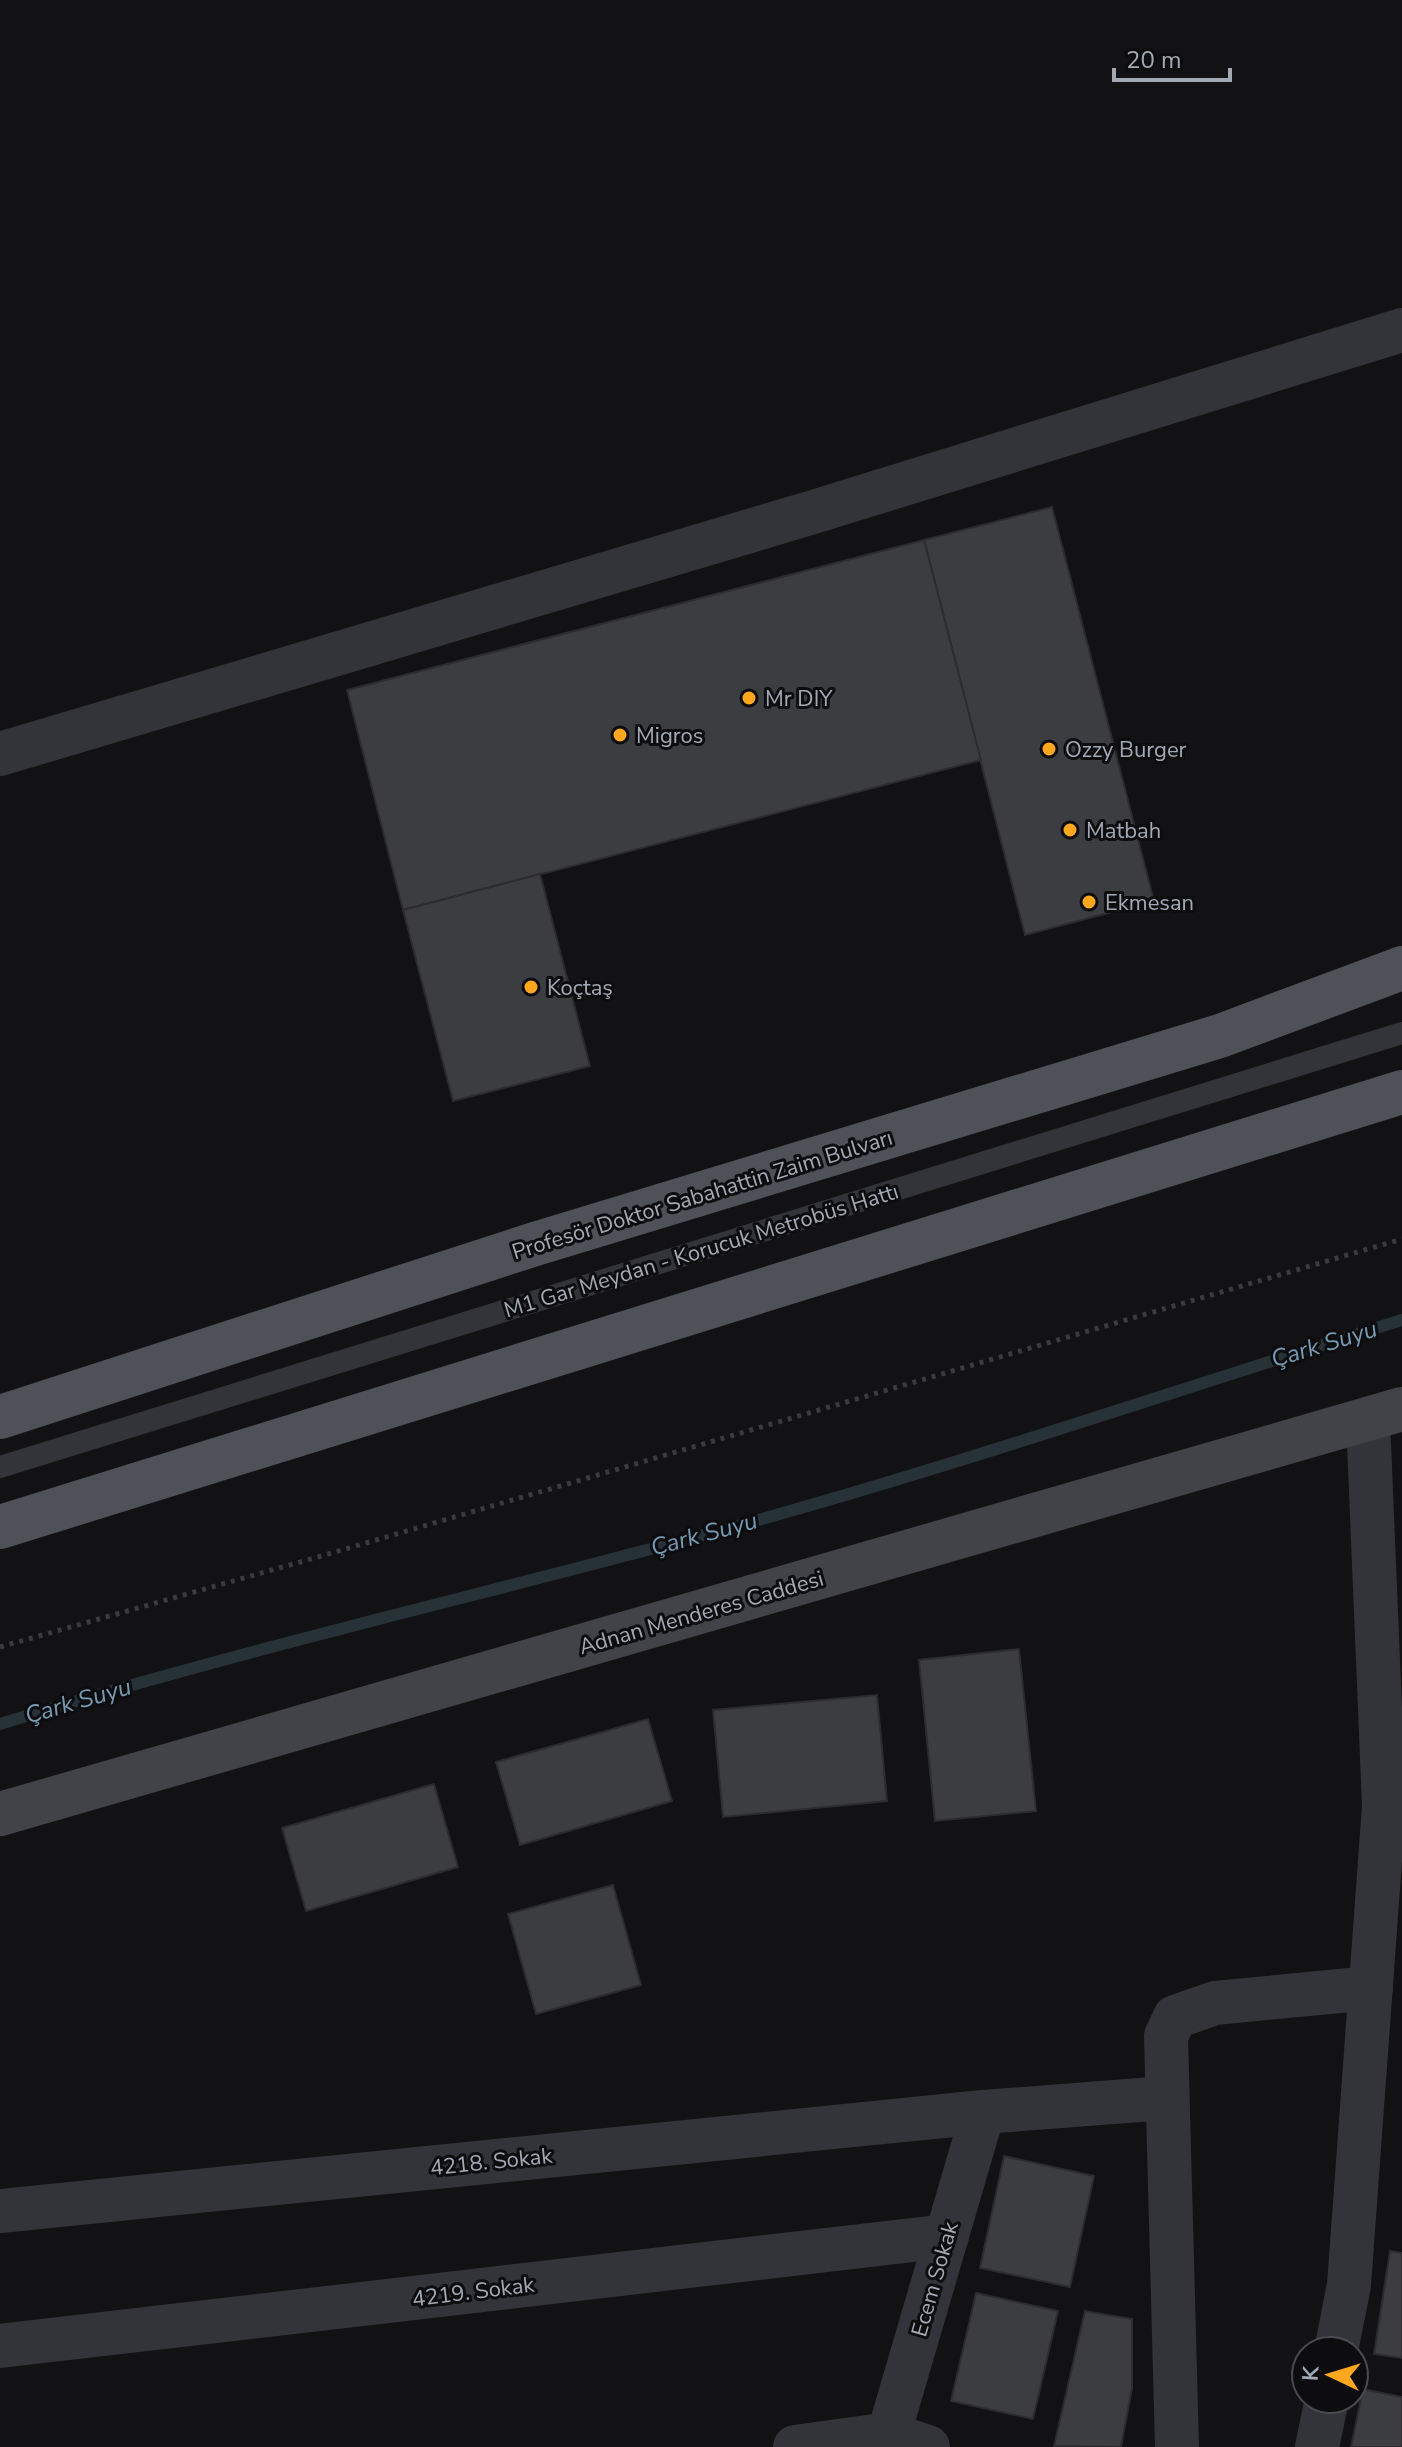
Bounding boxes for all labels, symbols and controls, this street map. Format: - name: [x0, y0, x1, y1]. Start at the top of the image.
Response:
- scale bar: [1114, 32, 1230, 82]
- text: 20 m: [1126, 44, 1182, 76]
- place label: Mr DIY: [765, 684, 833, 714]
- marker: Mr DIY: [740, 689, 758, 707]
- place label: Migros: [636, 721, 703, 751]
- marker: Migros: [611, 726, 629, 744]
- place label: Ozzy Burger: [1065, 735, 1187, 765]
- marker: Ozzy Burger: [1040, 740, 1058, 758]
- place label: Matbah: [1086, 816, 1161, 846]
- marker: Matbah: [1061, 821, 1079, 839]
- place label: Ekmesan: [1105, 888, 1194, 918]
- marker: Ekmesan: [1080, 893, 1098, 911]
- place label: Koçtaş: [547, 973, 613, 1003]
- marker: Koçtaş: [522, 978, 540, 996]
- street label: Profesör Doktor Sabahattin Zaim Bulvarı: [508, 1123, 896, 1267]
- street label: M1 Gar Meydan - Korucuk Metrobüs Hattı: [500, 1176, 902, 1325]
- water label: Çark Suyu: [1267, 1313, 1381, 1375]
- water label: Çark Suyu: [647, 1504, 761, 1564]
- street label: Adnan Menderes Caddesi: [575, 1564, 827, 1662]
- water label: Çark Suyu: [21, 1671, 135, 1731]
- street label: 4218. Sokak: [428, 2141, 555, 2183]
- street label: Ecem Sokak: [904, 2217, 966, 2340]
- street label: 4219. Sokak: [410, 2270, 537, 2314]
- north arrow: [1290, 2335, 1370, 2415]
- text: K: [1296, 2364, 1327, 2382]

